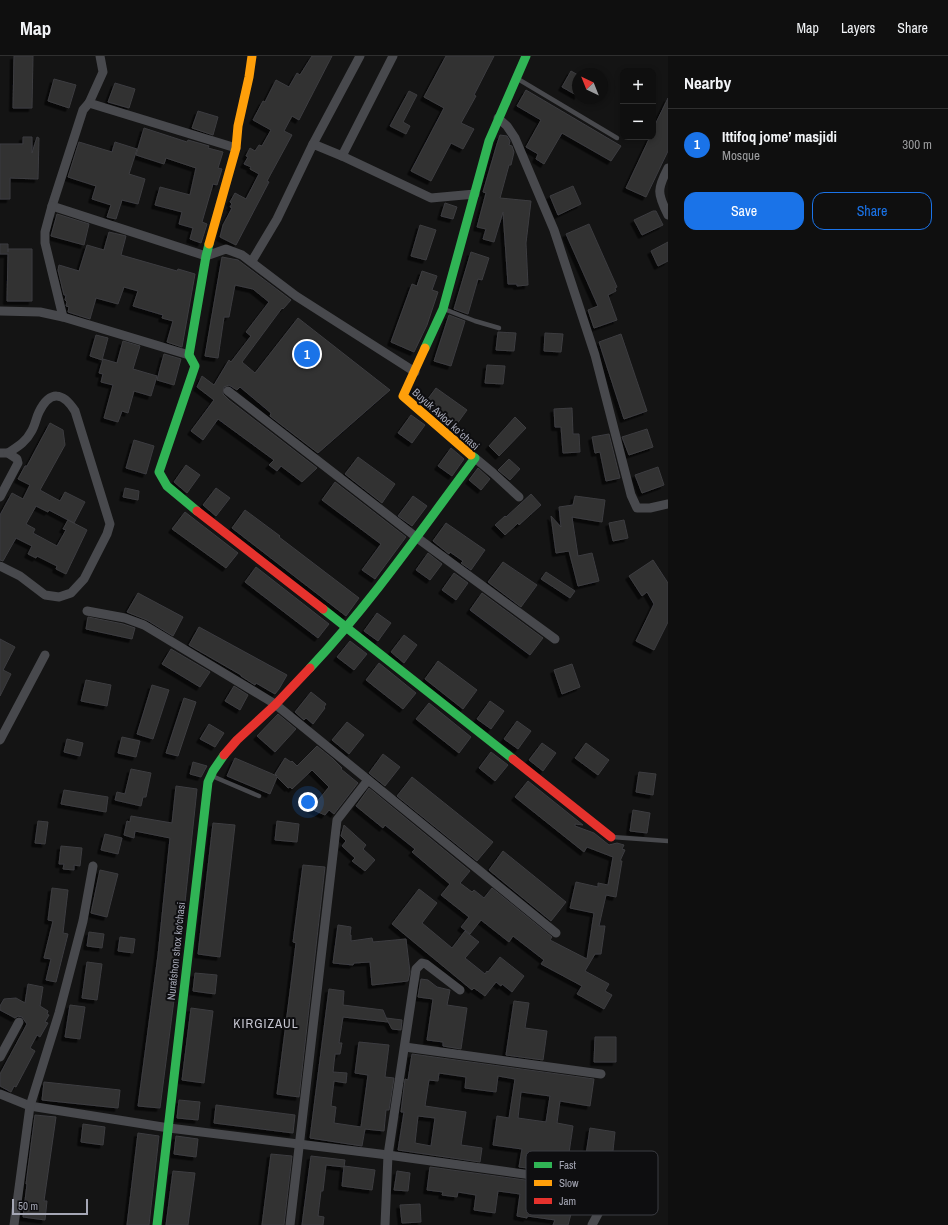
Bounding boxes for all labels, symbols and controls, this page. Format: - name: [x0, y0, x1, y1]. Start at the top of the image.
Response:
- text: Map: [20, 15, 51, 41]
- text: Map: [797, 19, 819, 37]
- text: Layers: [841, 19, 875, 37]
- text: Share: [897, 19, 928, 37]
- north arrow: [572, 68, 608, 104]
- map controls: [620, 68, 656, 140]
- button: +: [620, 68, 656, 104]
- text: Nearby: [684, 71, 731, 94]
- button: −: [620, 104, 656, 140]
- text: Ittifoq jome’ masjidi: [722, 126, 837, 147]
- text: 1: [694, 136, 700, 153]
- text: 300 m: [902, 136, 932, 153]
- text: Mosque: [722, 147, 760, 164]
- button: Save: [684, 192, 804, 230]
- button: Share: [812, 192, 932, 230]
- pin: 1: [294, 339, 320, 369]
- street label: Buyuk Avlod koʻchasi: [410, 385, 482, 453]
- your location: [298, 792, 318, 812]
- street label: Nurafshon shox ko'chasi: [164, 901, 188, 1001]
- district label: KIRGIZAUL: [233, 1015, 299, 1032]
- legend: [526, 1151, 658, 1215]
- text: Fast: [559, 1158, 577, 1172]
- text: Slow: [559, 1176, 579, 1190]
- text: Jam: [559, 1194, 576, 1208]
- scale bar: [12, 1197, 88, 1216]
- text: 50 m: [18, 1199, 38, 1213]

